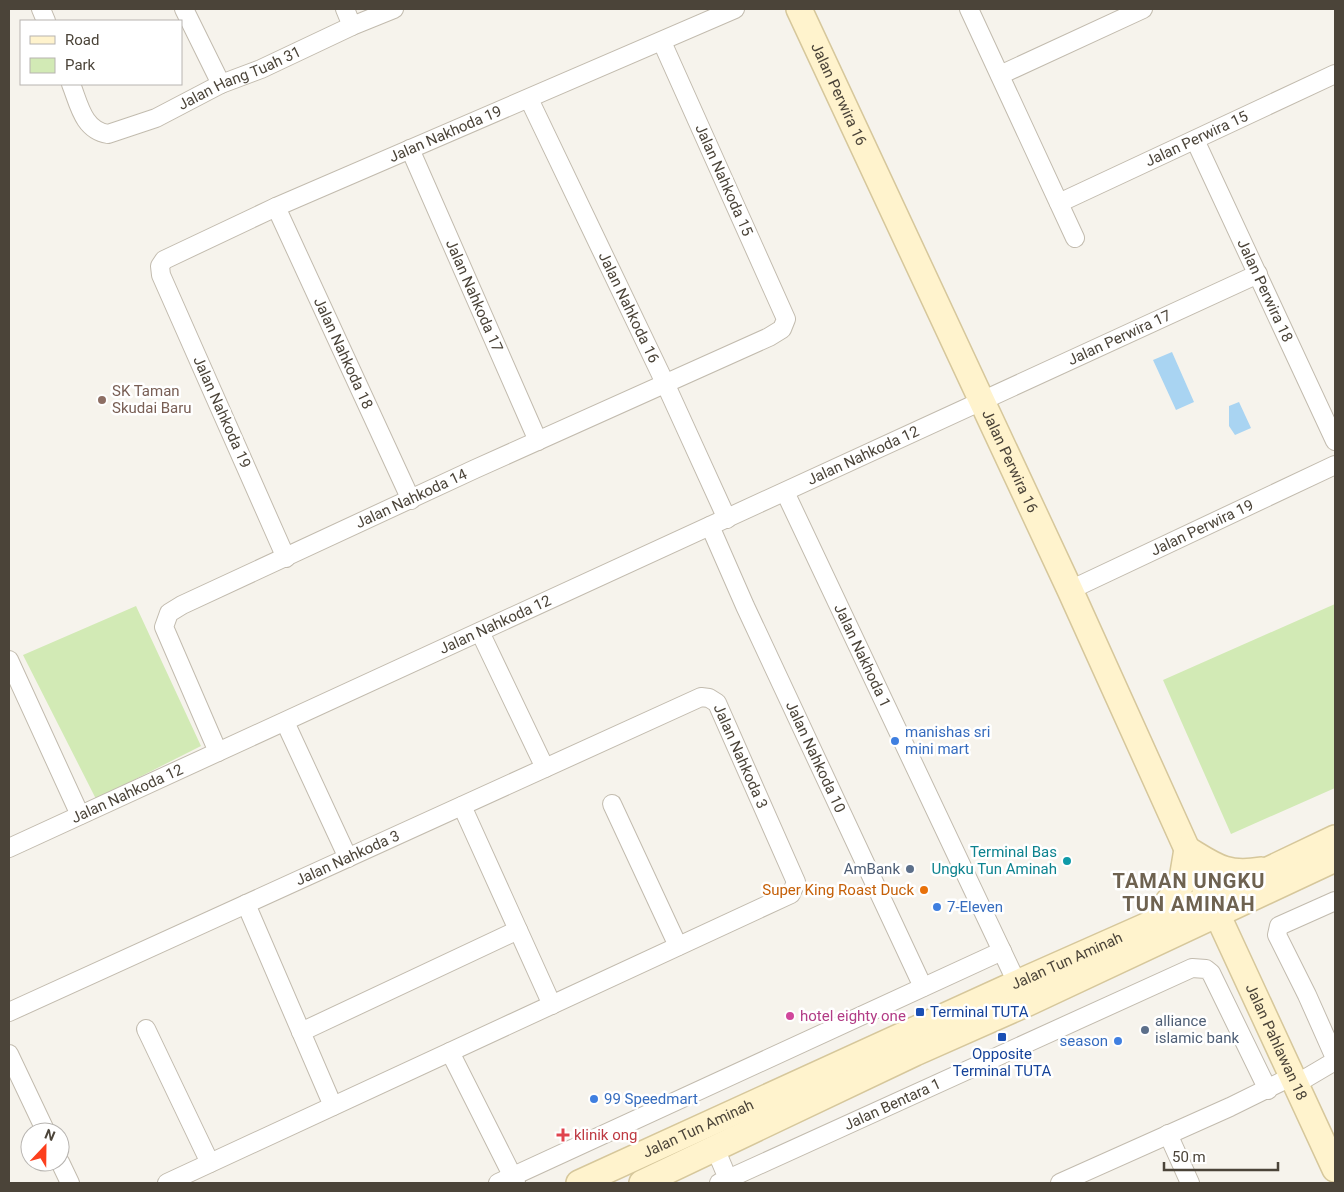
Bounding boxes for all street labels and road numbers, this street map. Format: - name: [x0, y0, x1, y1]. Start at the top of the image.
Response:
- street label: Jalan Perwira 16: [807, 40, 870, 148]
- street label: Jalan Hang Tuah 31: [175, 42, 304, 114]
- street label: Jalan Nakhoda 19: [386, 102, 504, 166]
- street label: Jalan Perwira 15: [1142, 107, 1251, 170]
- street label: Jalan Nahkoda 15: [691, 121, 757, 239]
- street label: Jalan Perwira 18: [1233, 236, 1297, 345]
- street label: Jalan Nahkoda 17: [442, 237, 507, 355]
- street label: Jalan Nahkoda 16: [595, 249, 663, 366]
- street label: Jalan Nahkoda 18: [310, 295, 377, 412]
- street label: Jalan Perwira 17: [1065, 306, 1174, 369]
- street label: Jalan Nahkoda 19: [189, 353, 255, 471]
- street label: Jalan Perwira 16: [978, 407, 1042, 516]
- street label: Jalan Nahkoda 12: [804, 422, 922, 489]
- street label: Jalan Nahkoda 14: [353, 465, 470, 532]
- street label: Jalan Perwira 19: [1148, 496, 1256, 560]
- street label: Jalan Nahkoda 12: [436, 591, 554, 658]
- street label: Jalan Nakhoda 1: [830, 601, 894, 710]
- street label: Jalan Nahkoda 10: [782, 698, 849, 816]
- street label: Jalan Nahkoda 3: [710, 701, 771, 811]
- street label: Jalan Nahkoda 12: [68, 760, 186, 827]
- street label: Jalan Nahkoda 3: [293, 826, 402, 889]
- street label: Jalan Tun Aminah: [1008, 928, 1125, 993]
- street label: Jalan Pahlawan 18: [1242, 981, 1311, 1103]
- street label: Jalan Bentara 1: [841, 1075, 943, 1134]
- street label: Jalan Tun Aminah: [640, 1095, 756, 1162]

